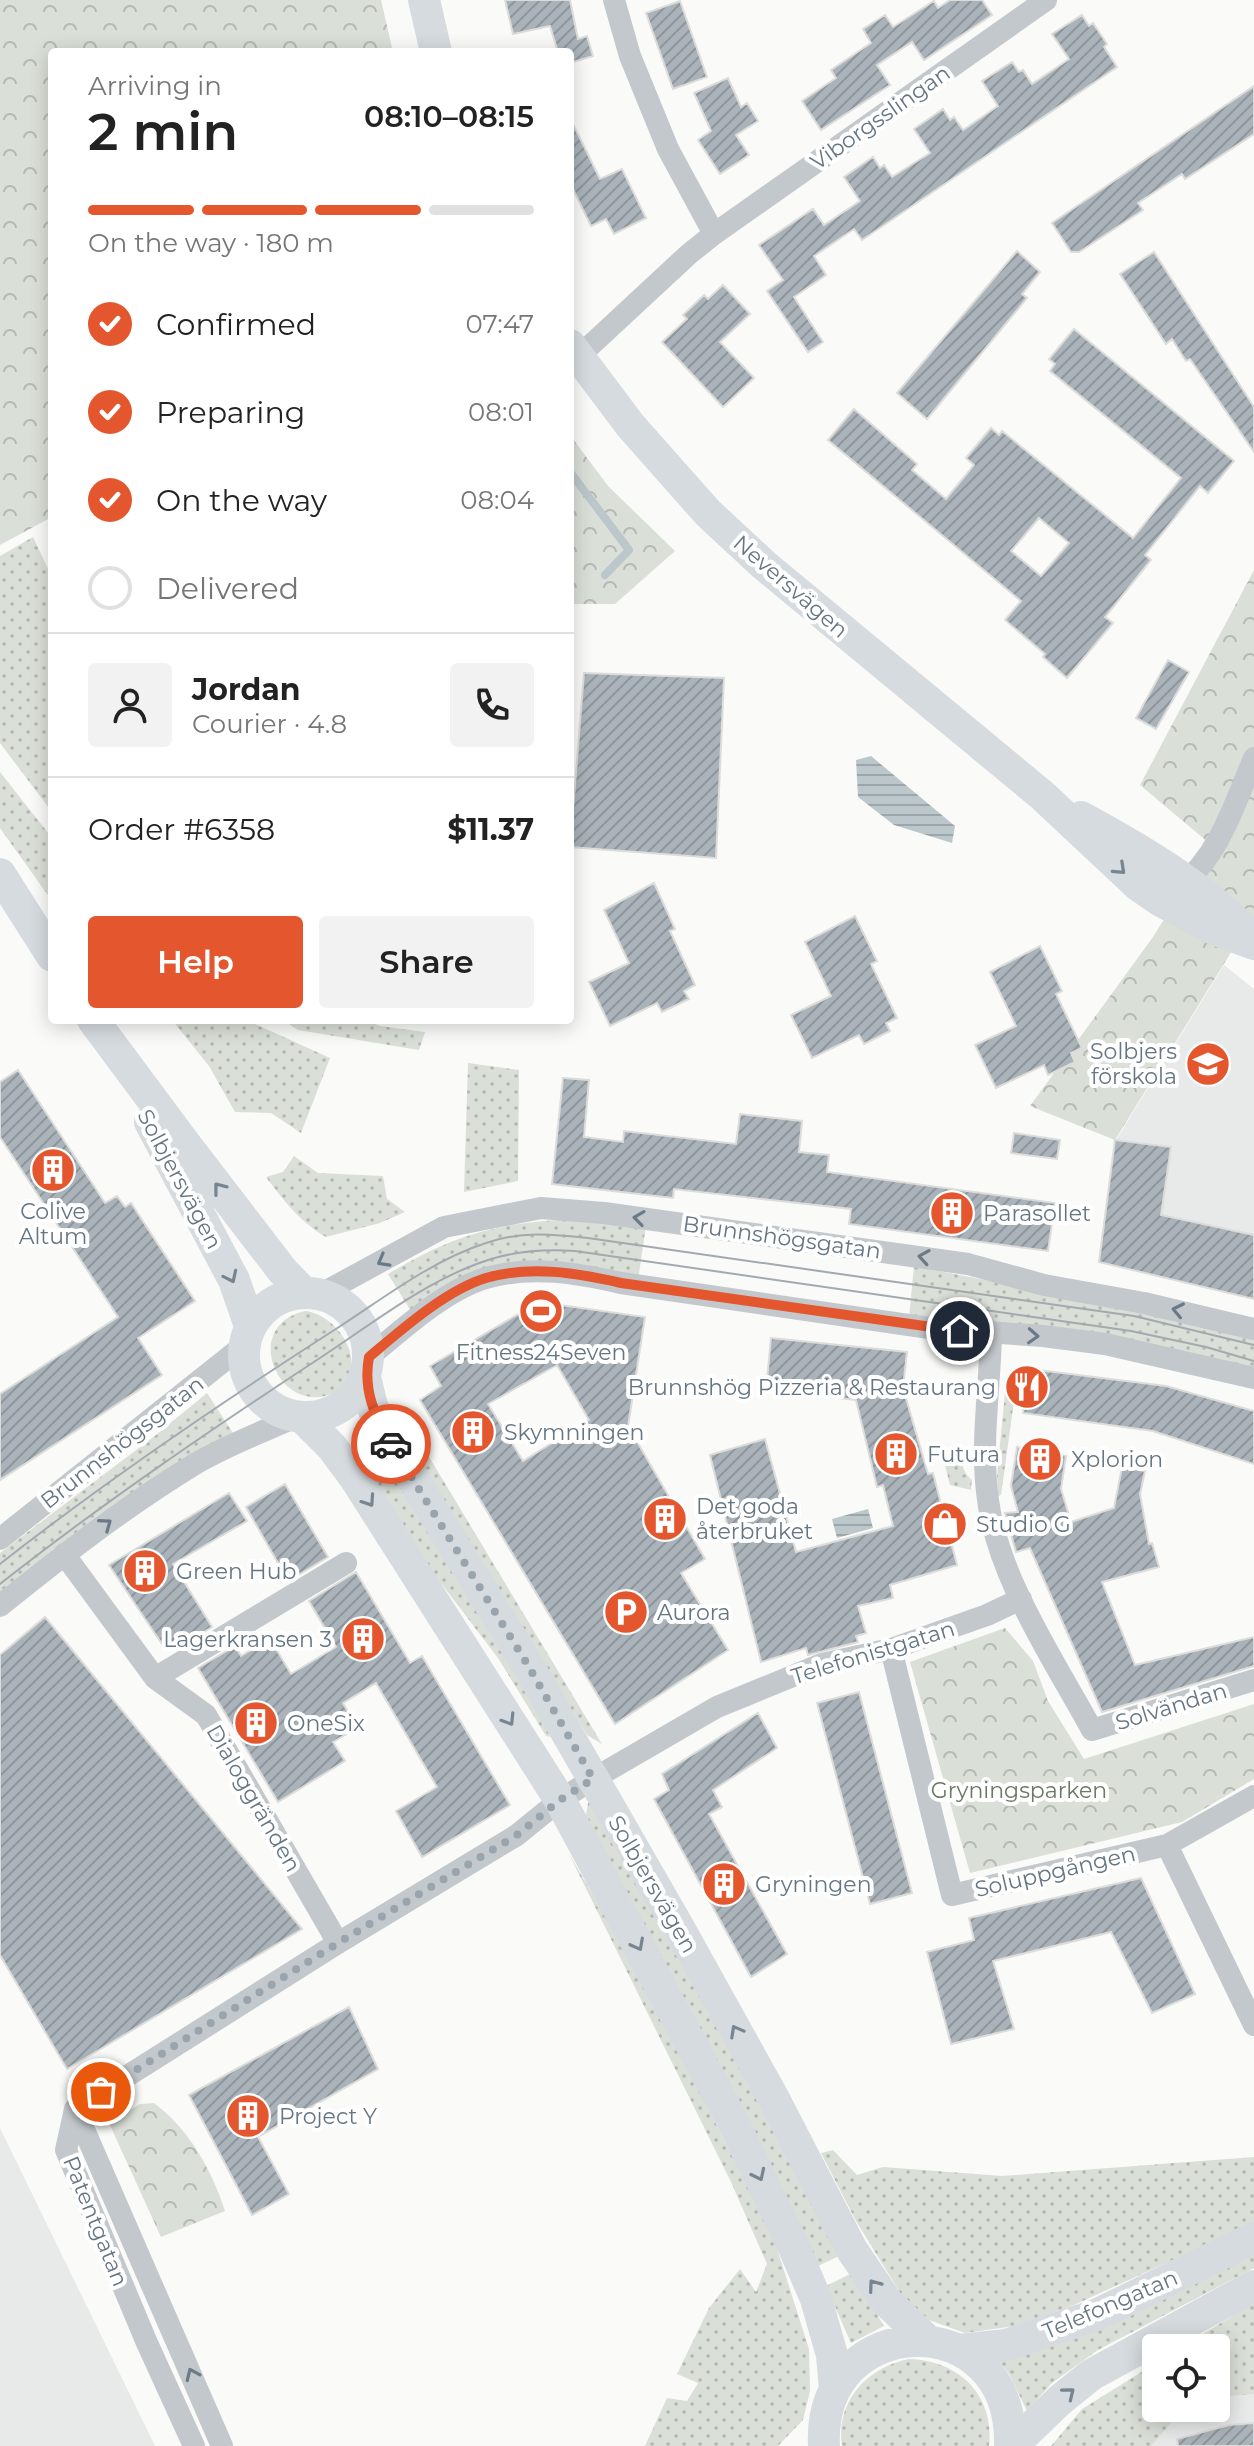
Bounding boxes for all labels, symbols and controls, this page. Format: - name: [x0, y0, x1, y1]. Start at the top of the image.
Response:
- street label: Viborgsslingan: [805, 59, 955, 176]
- text: Arriving in: [88, 70, 222, 102]
- text: 08:10–08:15: [364, 98, 534, 135]
- text: 2 min: [88, 100, 238, 163]
- text: On the way · 180 m: [88, 227, 334, 259]
- icon: check: [88, 302, 132, 346]
- text: Confirmed: [156, 306, 316, 343]
- text: 07:47: [465, 308, 534, 340]
- icon: check: [88, 390, 132, 434]
- text: Preparing: [156, 394, 305, 431]
- text: 08:01: [468, 396, 534, 428]
- icon: check: [88, 478, 132, 522]
- text: On the way: [156, 482, 327, 519]
- text: 08:04: [460, 484, 534, 516]
- street label: Neversvägen: [728, 529, 853, 643]
- text: Delivered: [156, 570, 299, 607]
- button: person: [88, 663, 172, 747]
- button: phone: [450, 663, 534, 747]
- text: Jordan: [192, 671, 301, 708]
- text: Courier · 4.8: [192, 708, 347, 740]
- text: Order #6358: [88, 811, 275, 848]
- text: $11.37: [447, 811, 534, 848]
- one-way arrow: [1111, 860, 1125, 875]
- button: Help: [88, 916, 303, 1008]
- button: Share: [319, 916, 534, 1008]
- place label: Solbjers förskola: [1090, 1038, 1177, 1090]
- school or university icon: Solbjers förskola: [1184, 1040, 1232, 1088]
- street label: Solbjersvägen: [131, 1105, 228, 1254]
- building icon: Colive Altum: [29, 1146, 77, 1194]
- one-way arrow: [214, 1182, 228, 1197]
- building icon: Parasollet: [928, 1189, 976, 1237]
- place label: Colive Altum: [19, 1198, 87, 1250]
- place label: Parasollet: [983, 1200, 1091, 1227]
- one-way arrow: [632, 1210, 646, 1227]
- street label: Brunnshögsgatan: [681, 1210, 883, 1265]
- one-way arrow: [917, 1250, 931, 1267]
- one-way arrow: [377, 1252, 391, 1267]
- one-way arrow: [221, 1269, 237, 1283]
- sports icon: Fitness24Seven: [517, 1287, 565, 1335]
- pin: [926, 1297, 994, 1365]
- one-way arrow: [1172, 1302, 1186, 1319]
- icon: home: [938, 1309, 982, 1353]
- one-way arrow: [1027, 1327, 1040, 1344]
- place label: Fitness24Seven: [456, 1339, 626, 1366]
- restaurant icon: Brunnshög Pizzeria & Restaurang: [1003, 1363, 1051, 1411]
- street label: Brunnshögsgatan: [35, 1370, 209, 1514]
- place label: Brunnshög Pizzeria & Restaurang: [628, 1374, 996, 1401]
- courier: [351, 1404, 431, 1484]
- building icon: Skymningen: [449, 1408, 497, 1456]
- place label: Skymningen: [504, 1419, 644, 1446]
- icon: car: [369, 1422, 413, 1466]
- building icon: Futura: [872, 1430, 920, 1478]
- building icon: Xplorion: [1016, 1435, 1064, 1483]
- place label: Futura: [927, 1441, 1000, 1468]
- place label: Xplorion: [1071, 1446, 1163, 1473]
- one-way arrow: [360, 1492, 375, 1506]
- place label: Det goda återbruket: [696, 1493, 813, 1545]
- building icon: Det goda återbruket: [641, 1495, 689, 1543]
- shop icon: Studio G: [921, 1500, 969, 1548]
- place label: Studio G: [976, 1511, 1071, 1538]
- one-way arrow: [97, 1519, 111, 1533]
- building icon: Green Hub: [121, 1547, 169, 1595]
- place label: Green Hub: [176, 1558, 296, 1585]
- parking icon: Aurora: [602, 1588, 650, 1636]
- place label: Aurora: [657, 1599, 731, 1626]
- building icon: Lagerkransen 3: [339, 1615, 387, 1663]
- street label: Telefonistgatan: [788, 1615, 958, 1690]
- place label: Lagerkransen 3: [163, 1626, 332, 1653]
- street label: Solvändan: [1112, 1677, 1230, 1736]
- building icon: OneSix: [232, 1699, 280, 1747]
- place label: OneSix: [287, 1710, 365, 1737]
- one-way arrow: [499, 1711, 515, 1726]
- street label: Dialoggränden: [200, 1720, 307, 1877]
- park label: Gryningsparken: [931, 1777, 1107, 1804]
- street label: Solbjersvägen: [602, 1811, 703, 1958]
- street label: Soluppgången: [972, 1840, 1138, 1903]
- building icon: Gryningen: [700, 1860, 748, 1908]
- place label: Gryningen: [755, 1871, 872, 1898]
- one-way arrow: [628, 1937, 644, 1951]
- one-way arrow: [730, 2025, 746, 2040]
- pin: [67, 2058, 135, 2126]
- icon: bag: [79, 2070, 123, 2114]
- building icon: Project Y: [224, 2092, 272, 2140]
- place label: Project Y: [279, 2103, 377, 2130]
- street label: Patentgatan: [57, 2152, 134, 2290]
- one-way arrow: [749, 2167, 765, 2182]
- street label: Telefongatan: [1039, 2264, 1182, 2345]
- one-way arrow: [870, 2279, 884, 2294]
- map controls: [1142, 2334, 1230, 2422]
- button: locate: [1142, 2334, 1230, 2422]
- one-way arrow: [186, 2368, 202, 2382]
- one-way arrow: [1060, 2388, 1075, 2403]

